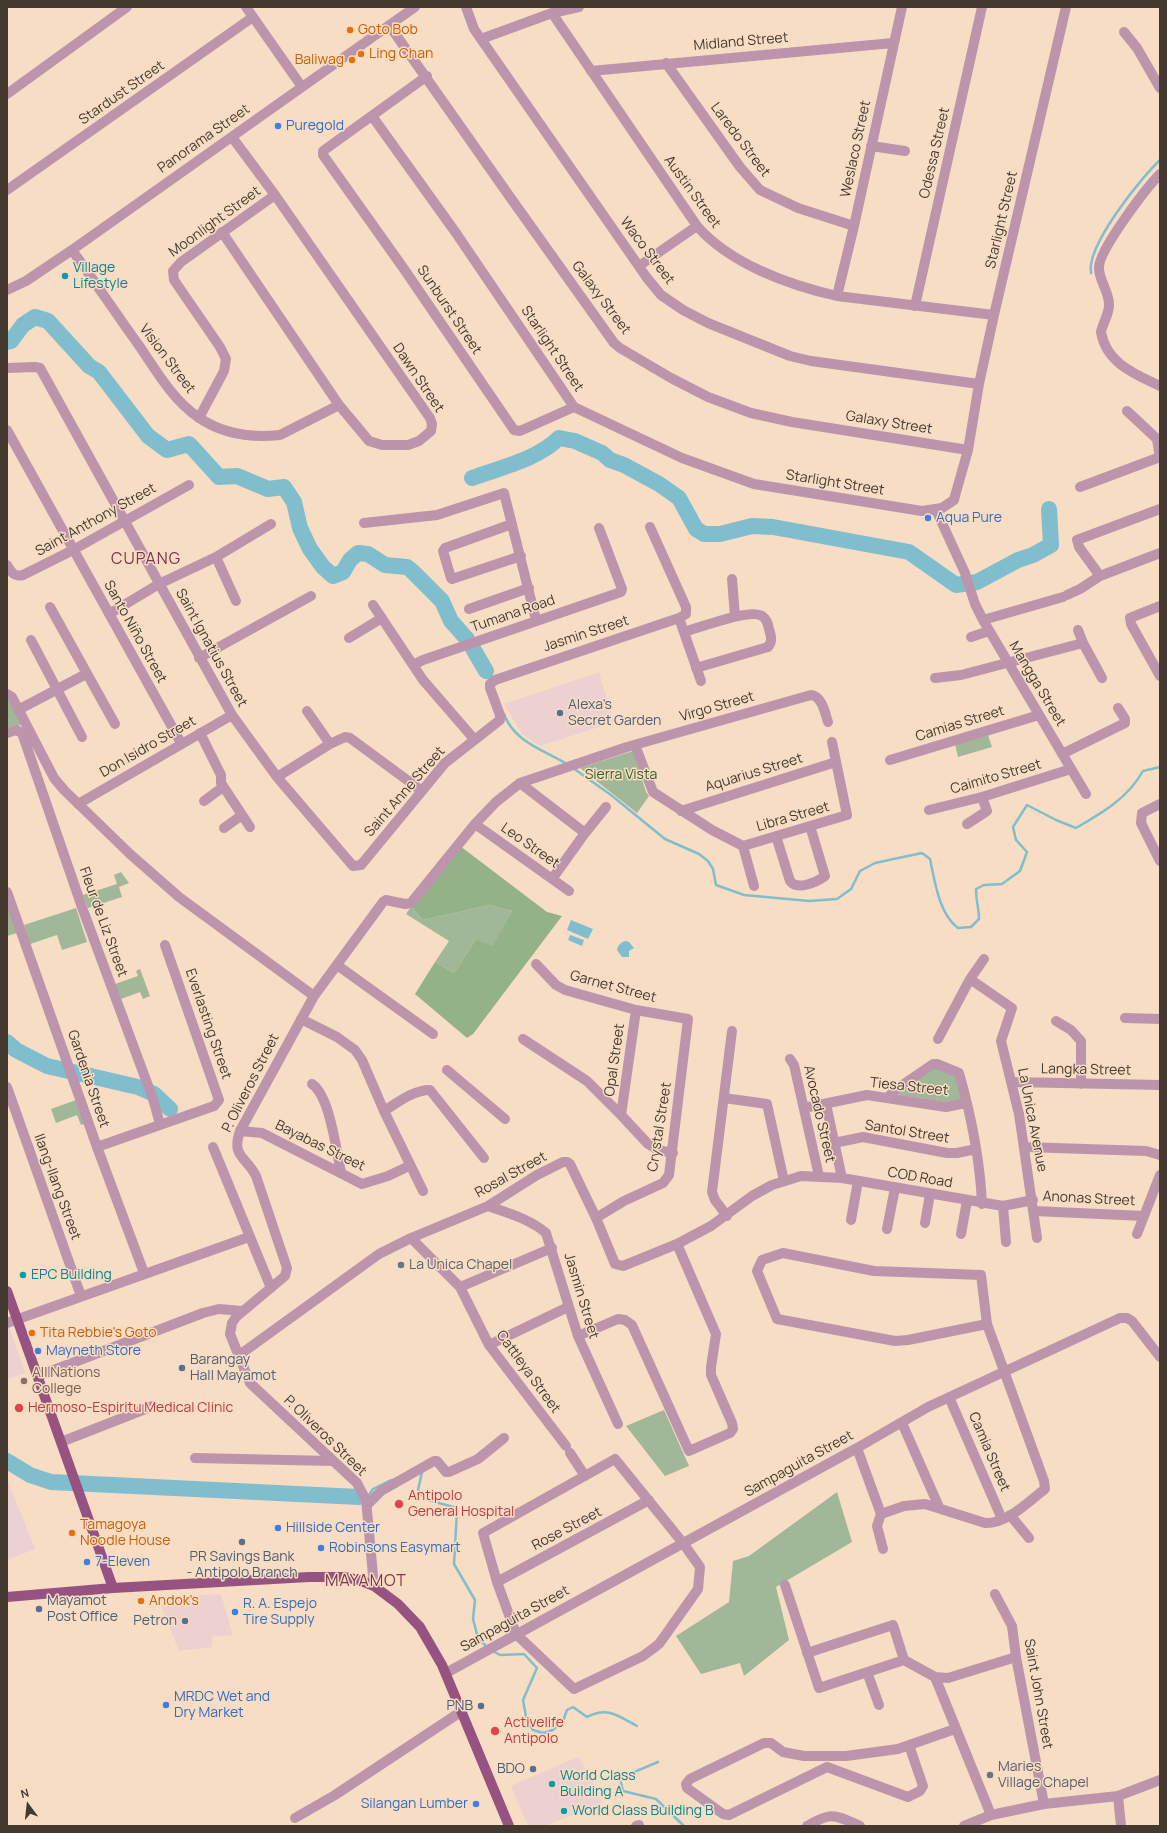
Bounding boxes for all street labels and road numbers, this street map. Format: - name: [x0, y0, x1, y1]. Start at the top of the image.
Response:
- street label: Midland Street: [693, 29, 789, 55]
- street label: Stardust Street: [76, 57, 168, 129]
- street label: Weslaco Street: [838, 99, 874, 199]
- street label: Laredo Street: [707, 100, 773, 180]
- street label: Panorama Street: [155, 101, 253, 177]
- street label: Odessa Street: [916, 106, 954, 200]
- street label: Austin Street: [660, 152, 724, 232]
- street label: Starlight Street: [983, 170, 1021, 270]
- street label: Moonlight Street: [166, 183, 264, 261]
- street label: Waco Street: [616, 214, 678, 288]
- street label: Galaxy Street: [568, 258, 634, 338]
- street label: Sunburst Street: [413, 262, 485, 358]
- street label: Starlight Street: [517, 303, 587, 395]
- street label: Vision Street: [135, 321, 199, 397]
- street label: Dawn Street: [389, 340, 447, 416]
- street label: Galaxy Street: [845, 408, 933, 438]
- street label: Starlight Street: [784, 467, 886, 499]
- street label: Saint Anthony Street: [33, 480, 159, 560]
- street label: Santo Niño Street: [100, 578, 170, 686]
- street label: Saint Ignatius Street: [172, 586, 250, 710]
- street label: Tumana Road: [469, 592, 557, 636]
- street label: Jasmin Street: [541, 612, 631, 656]
- street label: Mangga Street: [1005, 638, 1069, 730]
- street label: Virgo Street: [678, 688, 756, 726]
- street label: Camias Street: [914, 703, 1006, 745]
- street label: Don Isidro Street: [97, 713, 199, 781]
- street label: Saint Anne Street: [361, 743, 449, 841]
- street label: Aquarius Street: [703, 750, 805, 796]
- street label: Caimito Street: [949, 756, 1043, 798]
- street label: Libra Street: [755, 799, 831, 835]
- street label: Leo Street: [498, 820, 562, 872]
- street label: Fleur de Liz Street: [75, 865, 131, 979]
- street label: Everlasting Street: [181, 967, 235, 1081]
- street label: Garnet Street: [568, 967, 658, 1007]
- street label: Opal Street: [602, 1022, 628, 1098]
- street label: Gardenia Street: [63, 1028, 113, 1130]
- street label: P. Oliveros Street: [219, 1031, 283, 1135]
- street label: Langka Street: [1041, 1061, 1131, 1079]
- street label: Avocado Street: [800, 1064, 838, 1164]
- street label: La Unica Avenue: [1014, 1067, 1050, 1173]
- street label: Tiesa Street: [869, 1075, 949, 1099]
- street label: Crystal Street: [645, 1081, 675, 1173]
- street label: Bayabas Street: [272, 1117, 368, 1175]
- street label: Santol Street: [863, 1117, 951, 1147]
- street label: Ilang-Ilang Street: [30, 1132, 84, 1242]
- street label: Rosal Street: [472, 1148, 550, 1202]
- street label: COD Road: [886, 1164, 954, 1192]
- street label: Anonas Street: [1042, 1188, 1136, 1210]
- street label: Jasmin Street: [560, 1251, 602, 1341]
- street label: Cattleya Street: [492, 1327, 564, 1417]
- street label: P. Oliveros Street: [280, 1392, 370, 1480]
- street label: Camia Street: [965, 1410, 1013, 1494]
- street label: Sampaguita Street: [742, 1427, 856, 1501]
- street label: Rose Street: [529, 1504, 605, 1554]
- street label: Sampaguita Street: [458, 1582, 572, 1656]
- street label: Saint John Street: [1020, 1638, 1056, 1750]

